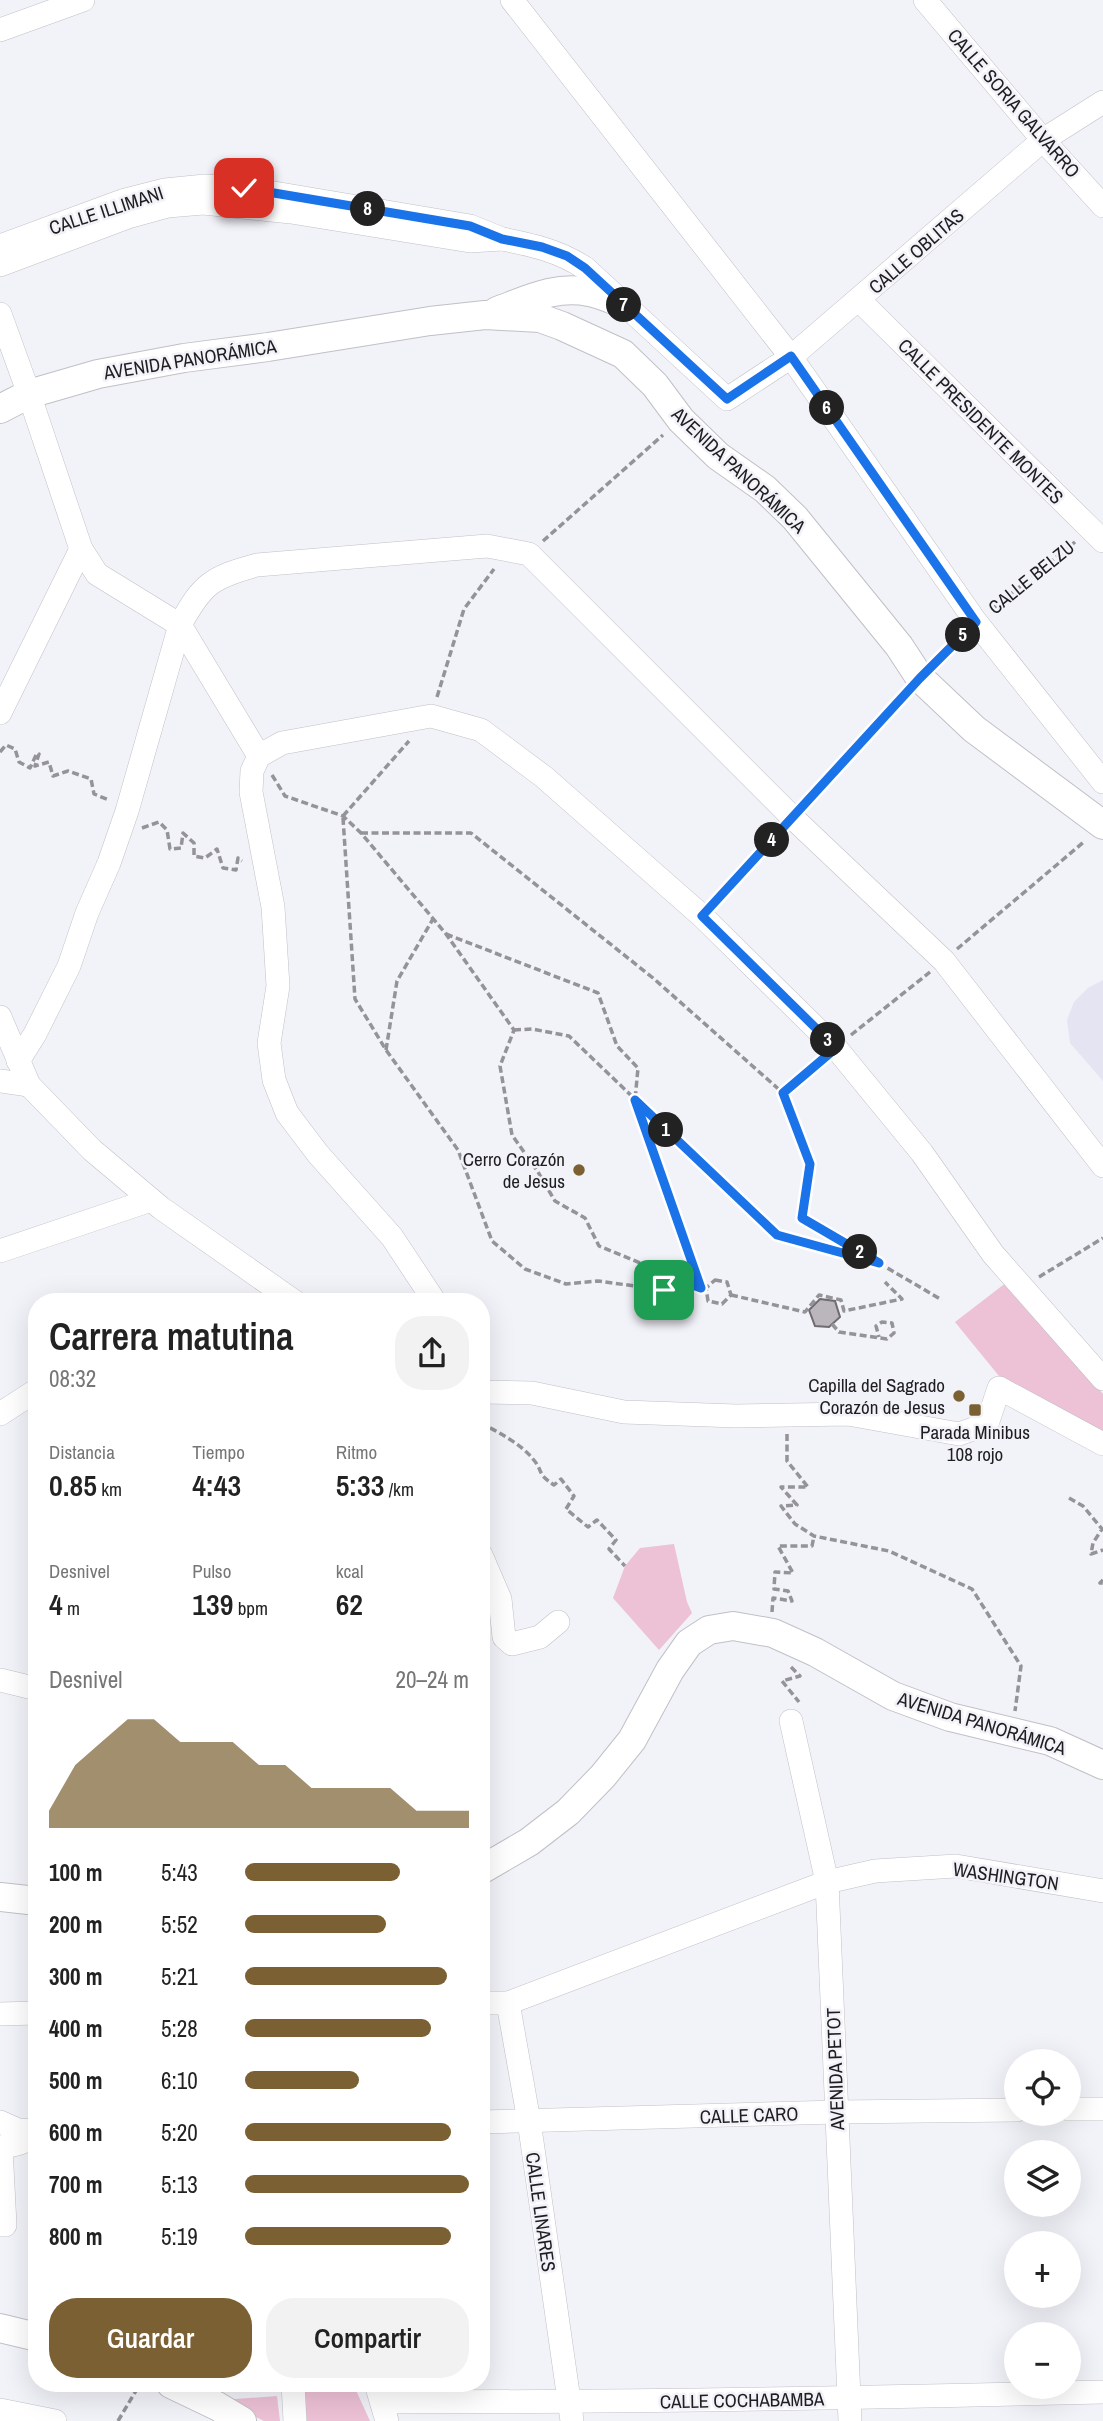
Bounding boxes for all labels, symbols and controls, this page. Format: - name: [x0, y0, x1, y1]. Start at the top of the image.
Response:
- street label: CALLE SORIA GALVARRO: [942, 23, 1086, 183]
- pin: [214, 158, 274, 218]
- icon: check: [225, 169, 263, 207]
- street label: CALLE ILLIMANI: [46, 179, 166, 241]
- pin: 8: [350, 192, 386, 227]
- text: 8: [363, 195, 372, 221]
- street label: CALLE OBLITAS: [863, 202, 969, 300]
- pin: 7: [606, 288, 642, 322]
- text: 7: [619, 291, 628, 317]
- street label: AVENIDA PANORÁMICA: [101, 332, 279, 386]
- street label: CALLE PRESIDENTE MONTES: [893, 333, 1069, 509]
- pin: 6: [810, 390, 844, 426]
- text: 6: [822, 394, 831, 420]
- street label: AVENIDA PANORÁMICA: [666, 400, 812, 539]
- street label: CALLE BELZU: [982, 534, 1080, 620]
- pin: 5: [946, 618, 981, 652]
- text: 5: [958, 621, 967, 647]
- pin: 4: [754, 822, 790, 858]
- text: 4: [767, 826, 776, 852]
- pin: 3: [810, 1023, 846, 1058]
- text: 3: [823, 1026, 832, 1052]
- pin: 1: [648, 1112, 684, 1148]
- text: 1: [661, 1116, 670, 1142]
- place label: Cerro Corazón de Jesus: [463, 1146, 565, 1194]
- marker: Cerro Corazón de Jesus: [571, 1162, 587, 1178]
- pin: 2: [842, 1234, 878, 1270]
- text: 2: [855, 1238, 864, 1264]
- pin: [634, 1260, 694, 1320]
- icon: arrive: [645, 1271, 683, 1309]
- text: Carrera matutina: [49, 1311, 294, 1362]
- button: share: [395, 1316, 469, 1390]
- text: 08:32: [49, 1363, 96, 1394]
- place label: Capilla del Sagrado Corazón de Jesus: [808, 1372, 945, 1420]
- marker: Capilla del Sagrado Corazón de Jesus: [951, 1388, 967, 1404]
- marker: Parada Minibus 108 rojo: [967, 1402, 983, 1418]
- place label: Parada Minibus 108 rojo: [920, 1419, 1030, 1467]
- text: Distancia: [49, 1439, 115, 1465]
- text: Tiempo: [192, 1439, 245, 1465]
- text: Ritmo: [336, 1439, 377, 1465]
- text: 0.85: [49, 1465, 97, 1505]
- text: 4:43: [192, 1465, 241, 1505]
- text: 5:33: [336, 1465, 384, 1505]
- text: km: [97, 1476, 122, 1502]
- text: /km: [384, 1476, 414, 1502]
- text: Desnivel: [49, 1558, 110, 1584]
- text: Pulso: [192, 1558, 231, 1584]
- text: kcal: [336, 1558, 363, 1584]
- text: 4: [49, 1584, 63, 1624]
- text: 139: [192, 1584, 233, 1624]
- text: 62: [336, 1584, 363, 1624]
- text: m: [63, 1595, 80, 1621]
- text: bpm: [233, 1595, 268, 1621]
- text: Desnivel: [49, 1664, 122, 1695]
- text: 20–24 m: [396, 1664, 469, 1695]
- street label: AVENIDA PANORÁMICA: [894, 1685, 1070, 1761]
- street label: WASHINGTON: [951, 1856, 1061, 1896]
- text: 100 m: [49, 1857, 102, 1888]
- text: 5:43: [161, 1857, 198, 1888]
- text: 200 m: [49, 1909, 102, 1940]
- text: 5:52: [161, 1909, 198, 1940]
- text: 300 m: [49, 1961, 102, 1992]
- text: 5:21: [161, 1961, 198, 1992]
- street label: AVENIDA PETOT: [820, 2007, 850, 2132]
- text: 400 m: [49, 2013, 102, 2044]
- text: 5:28: [161, 2013, 198, 2044]
- map controls: [1004, 2049, 1081, 2399]
- button: locate: [1004, 2049, 1081, 2126]
- text: 500 m: [49, 2065, 102, 2096]
- text: 6:10: [161, 2065, 198, 2096]
- street label: CALLE CARO: [699, 2100, 799, 2130]
- text: 600 m: [49, 2117, 102, 2148]
- text: 5:20: [161, 2117, 198, 2148]
- button: layers: [1004, 2140, 1081, 2217]
- street label: CALLE LINARES: [520, 2151, 562, 2273]
- text: 700 m: [49, 2169, 102, 2200]
- text: 5:13: [161, 2169, 198, 2200]
- text: 800 m: [49, 2221, 102, 2252]
- text: 5:19: [161, 2221, 198, 2252]
- button: +: [1004, 2231, 1081, 2308]
- button: Guardar: [49, 2298, 252, 2378]
- button: Compartir: [266, 2298, 469, 2378]
- button: −: [1004, 2322, 1081, 2399]
- street label: CALLE COCHABAMBA: [660, 2386, 825, 2414]

